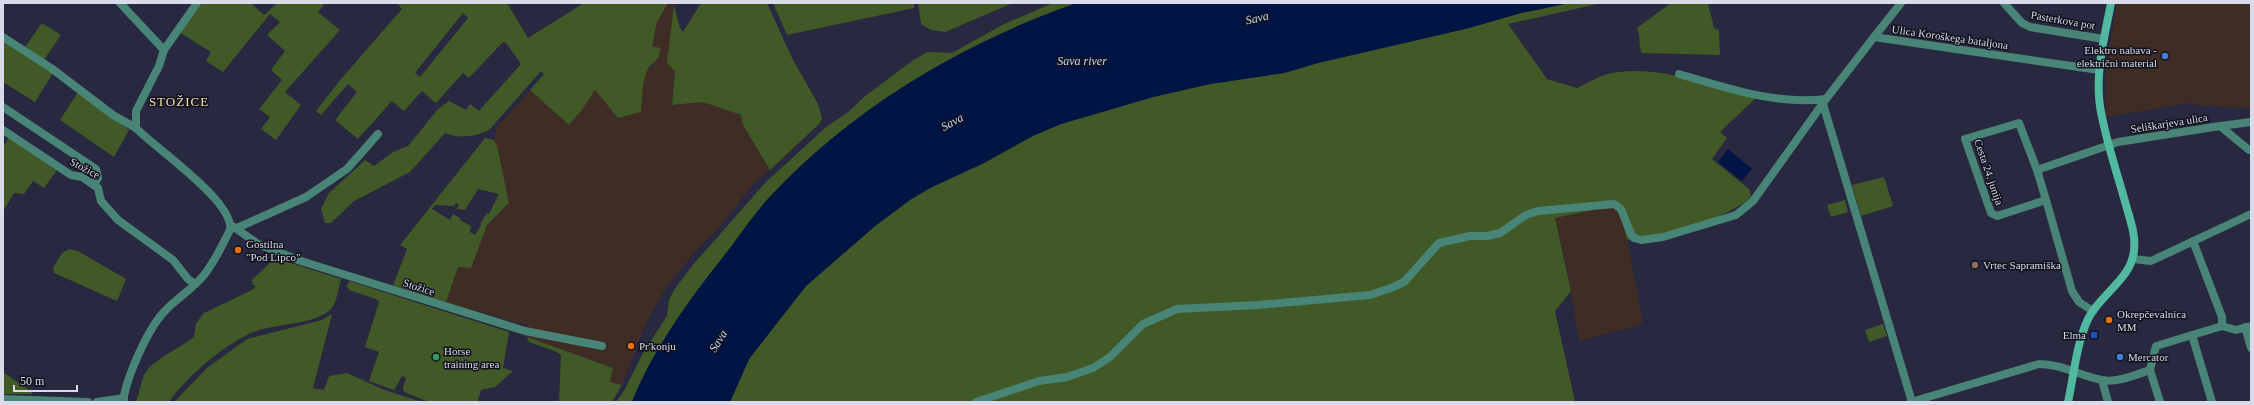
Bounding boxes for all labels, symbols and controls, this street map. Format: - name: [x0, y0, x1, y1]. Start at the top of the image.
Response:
- street label: Pasterkova pot: [2030, 8, 2096, 32]
- water label: Sava: [1244, 9, 1270, 27]
- street label: Ulica Koroškega bataljona: [1891, 23, 2009, 51]
- place label: Elektro nabava - električni material: [2077, 44, 2157, 69]
- marker: Elektro nabava - električni material: [2160, 51, 2170, 61]
- water label: Sava river: [1057, 54, 1107, 68]
- district label: STOŽICE: [149, 94, 209, 109]
- water label: Sava: [938, 110, 966, 134]
- street label: Seliškarjeva ulica: [2130, 111, 2209, 135]
- street label: Cesta 24. junija: [1972, 138, 2006, 207]
- street label: Stožice: [68, 155, 102, 181]
- place label: Gostilna "Pod Lipco": [246, 238, 301, 263]
- marker: Gostilna "Pod Lipco": [233, 245, 243, 255]
- place label: Vrtec Sapramiška: [1983, 259, 2061, 271]
- marker: Vrtec Sapramiška: [1970, 260, 1980, 270]
- street label: Stožice: [402, 276, 436, 298]
- place label: Okrepčevalnica MM: [2117, 308, 2186, 333]
- marker: Okrepčevalnica MM: [2104, 315, 2114, 325]
- water label: Sava: [706, 327, 730, 355]
- place label: Elma: [2063, 329, 2086, 341]
- marker: Elma: [2089, 330, 2099, 340]
- place label: Pr'konju: [639, 340, 676, 352]
- marker: Pr'konju: [626, 341, 636, 351]
- place label: Horse training area: [444, 345, 499, 370]
- place label: Mercator: [2128, 351, 2169, 363]
- marker: Horse training area: [431, 352, 441, 362]
- marker: Mercator: [2115, 352, 2125, 362]
- scale bar: [14, 367, 77, 393]
- text: 50 m: [20, 374, 45, 388]

